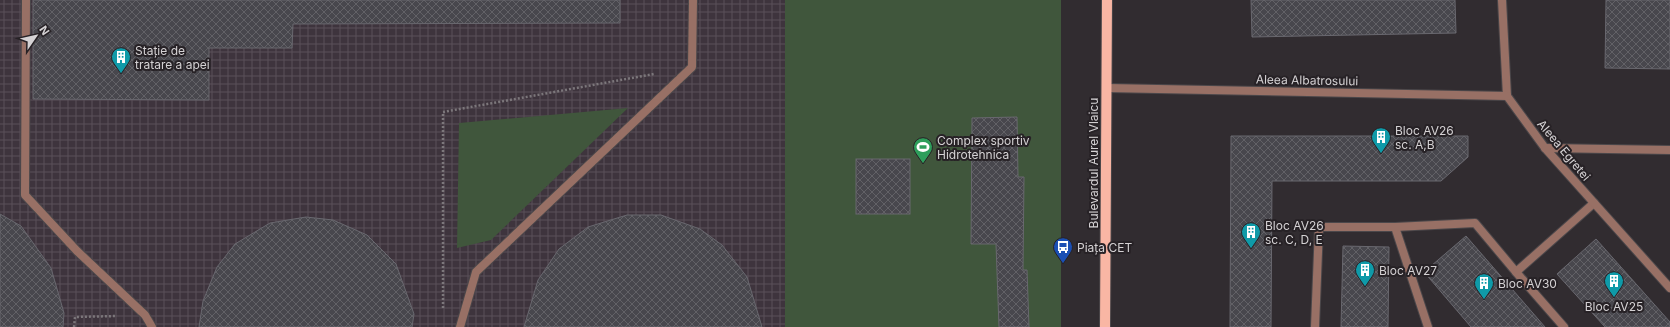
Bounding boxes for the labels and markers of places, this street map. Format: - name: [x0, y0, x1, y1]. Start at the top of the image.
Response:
- place label: Stație de tratare a apei: [135, 43, 210, 72]
- building icon: Stație de tratare a apei: [110, 46, 132, 74]
- place label: Bloc AV26 sc. A,B: [1395, 123, 1454, 152]
- building icon: Bloc AV26 sc. A,B: [1370, 126, 1392, 154]
- place label: Complex sportiv Hidrotehnica: [937, 133, 1030, 162]
- sports icon: Complex sportiv Hidrotehnica: [912, 136, 934, 164]
- place label: Bloc AV26 sc. C, D, E: [1265, 218, 1324, 247]
- building icon: Bloc AV26 sc. C, D, E: [1240, 221, 1262, 249]
- bus stop icon: Piața CET: [1052, 236, 1074, 264]
- place label: Piața CET: [1077, 240, 1132, 255]
- building icon: Bloc AV27: [1354, 259, 1376, 287]
- place label: Bloc AV27: [1379, 263, 1437, 278]
- building icon: Bloc AV25: [1603, 270, 1625, 298]
- building icon: Bloc AV30: [1473, 272, 1495, 300]
- place label: Bloc AV30: [1498, 276, 1557, 291]
- place label: Bloc AV25: [1585, 299, 1643, 314]

